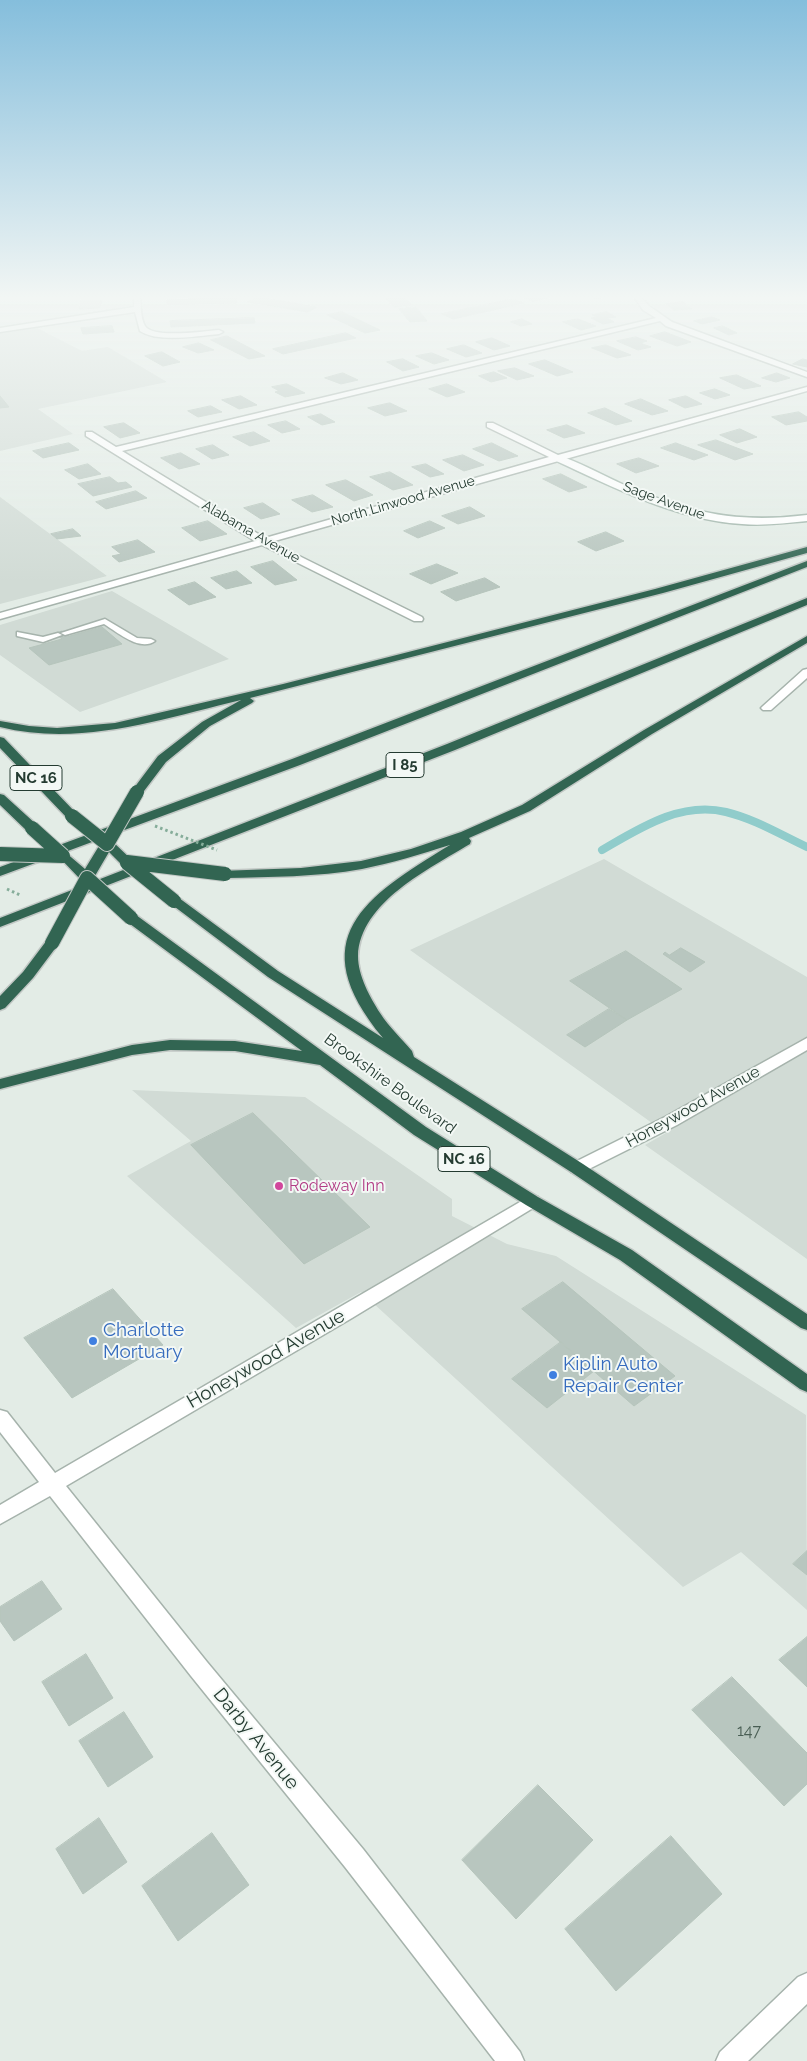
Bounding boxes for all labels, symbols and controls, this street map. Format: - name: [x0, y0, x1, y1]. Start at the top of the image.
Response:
- street label: North Linwood Avenue: [329, 472, 477, 530]
- street label: Sage Avenue: [621, 478, 707, 524]
- street label: Alabama Avenue: [199, 497, 303, 567]
- road number: I 85: [386, 752, 424, 778]
- road number: NC 16: [10, 766, 62, 790]
- street label: Brookshire Boulevard: [320, 1030, 460, 1138]
- street label: Honeywood Avenue: [623, 1062, 763, 1152]
- road number: NC 16: [438, 1146, 490, 1172]
- place label: Rodeway Inn: [289, 1176, 384, 1196]
- marker: Rodeway Inn: [273, 1180, 285, 1192]
- street label: Honeywood Avenue: [183, 1305, 349, 1413]
- place label: Charlotte Mortuary: [103, 1319, 184, 1363]
- marker: Charlotte Mortuary: [87, 1335, 99, 1347]
- place label: Kiplin Auto Repair Center: [563, 1353, 683, 1397]
- marker: Kiplin Auto Repair Center: [547, 1369, 559, 1381]
- street label: Darby Avenue: [208, 1684, 304, 1794]
- house number: 147: [737, 1721, 761, 1741]

